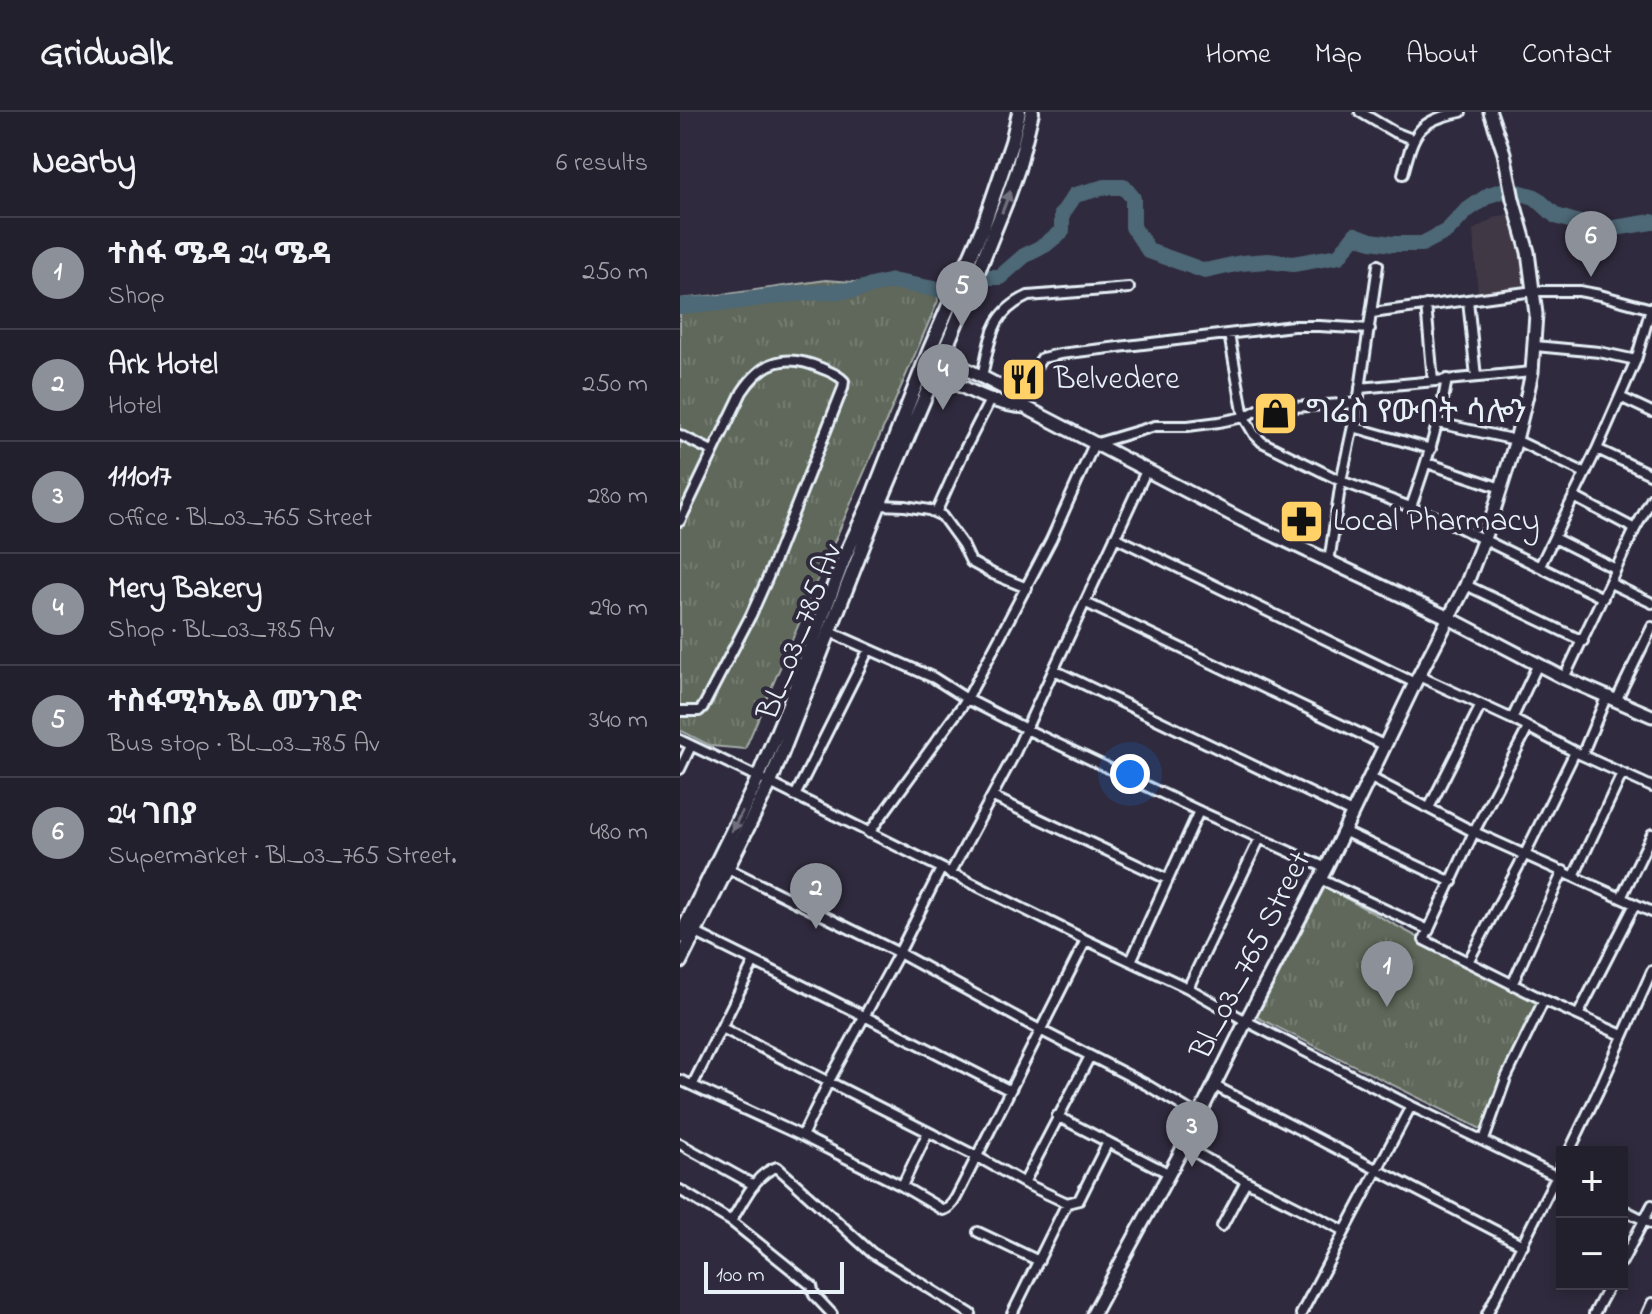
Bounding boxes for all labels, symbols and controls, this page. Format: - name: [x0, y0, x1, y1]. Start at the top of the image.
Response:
- text: Gridwalk: [40, 27, 172, 83]
- text: Home: [1205, 35, 1271, 76]
- text: Map: [1315, 35, 1362, 76]
- text: About: [1406, 35, 1478, 76]
- text: Contact: [1522, 35, 1612, 76]
- text: Nearby: [32, 139, 136, 189]
- text: 6 results: [556, 145, 648, 183]
- one-way arrow: [1000, 190, 1013, 214]
- pin: 6: [1565, 211, 1617, 277]
- text: ተስፋ ሜዳ 24 ሜዳ: [108, 234, 332, 278]
- text: 1: [54, 254, 62, 292]
- text: 250 m: [582, 254, 648, 292]
- pin: 5: [936, 261, 988, 327]
- text: Shop: [108, 278, 165, 316]
- text: Ark Hotel: [108, 344, 218, 388]
- pin: 4: [917, 344, 969, 410]
- restaurant icon: Belvedere: [999, 356, 1047, 404]
- place label: Belvedere: [1053, 357, 1180, 404]
- text: 2: [52, 366, 64, 404]
- text: 250 m: [582, 366, 648, 404]
- text: Hotel: [108, 388, 161, 426]
- shop icon: ግሬስ የውበት ሳሎን: [1251, 390, 1299, 438]
- place label: ግሬስ የውበት ሳሎን: [1306, 391, 1526, 438]
- text: 111017: [108, 456, 171, 500]
- text: 3: [53, 478, 63, 516]
- text: 280 m: [587, 478, 648, 516]
- pharmacy icon: Local Pharmacy: [1278, 498, 1326, 546]
- place label: Local Pharmacy: [1333, 499, 1539, 546]
- text: Office · Bl_03_765 Street: [108, 500, 372, 538]
- street label: BL_03_785 Av: [745, 536, 856, 728]
- text: Mery Bakery: [108, 568, 262, 612]
- text: 4: [53, 590, 63, 628]
- text: 290 m: [589, 590, 648, 628]
- text: Shop · BL_03_785 Av: [108, 612, 334, 650]
- text: ተስፋሚካኤል መንገድ: [108, 682, 362, 726]
- text: 5: [51, 702, 65, 740]
- text: 340 m: [589, 702, 648, 740]
- text: Bus stop · BL_03_785 Av: [108, 726, 379, 764]
- your location: [1110, 754, 1150, 794]
- text: 24 ገበያ: [108, 794, 197, 838]
- one-way arrow: [730, 810, 743, 833]
- text: 6: [52, 814, 64, 852]
- text: 480 m: [590, 814, 648, 852]
- text: Supermarket · Bl_03_765 Street.: [108, 838, 457, 876]
- street label: Bl_03_765 Street: [1179, 843, 1325, 1069]
- pin: 2: [790, 863, 842, 929]
- pin: 1: [1361, 941, 1413, 1007]
- pin: 3: [1166, 1101, 1218, 1167]
- map controls: [1556, 1146, 1628, 1290]
- button: +: [1556, 1146, 1628, 1218]
- button: −: [1556, 1218, 1628, 1290]
- scale bar: [704, 1258, 844, 1294]
- text: 100 m: [716, 1260, 765, 1292]

